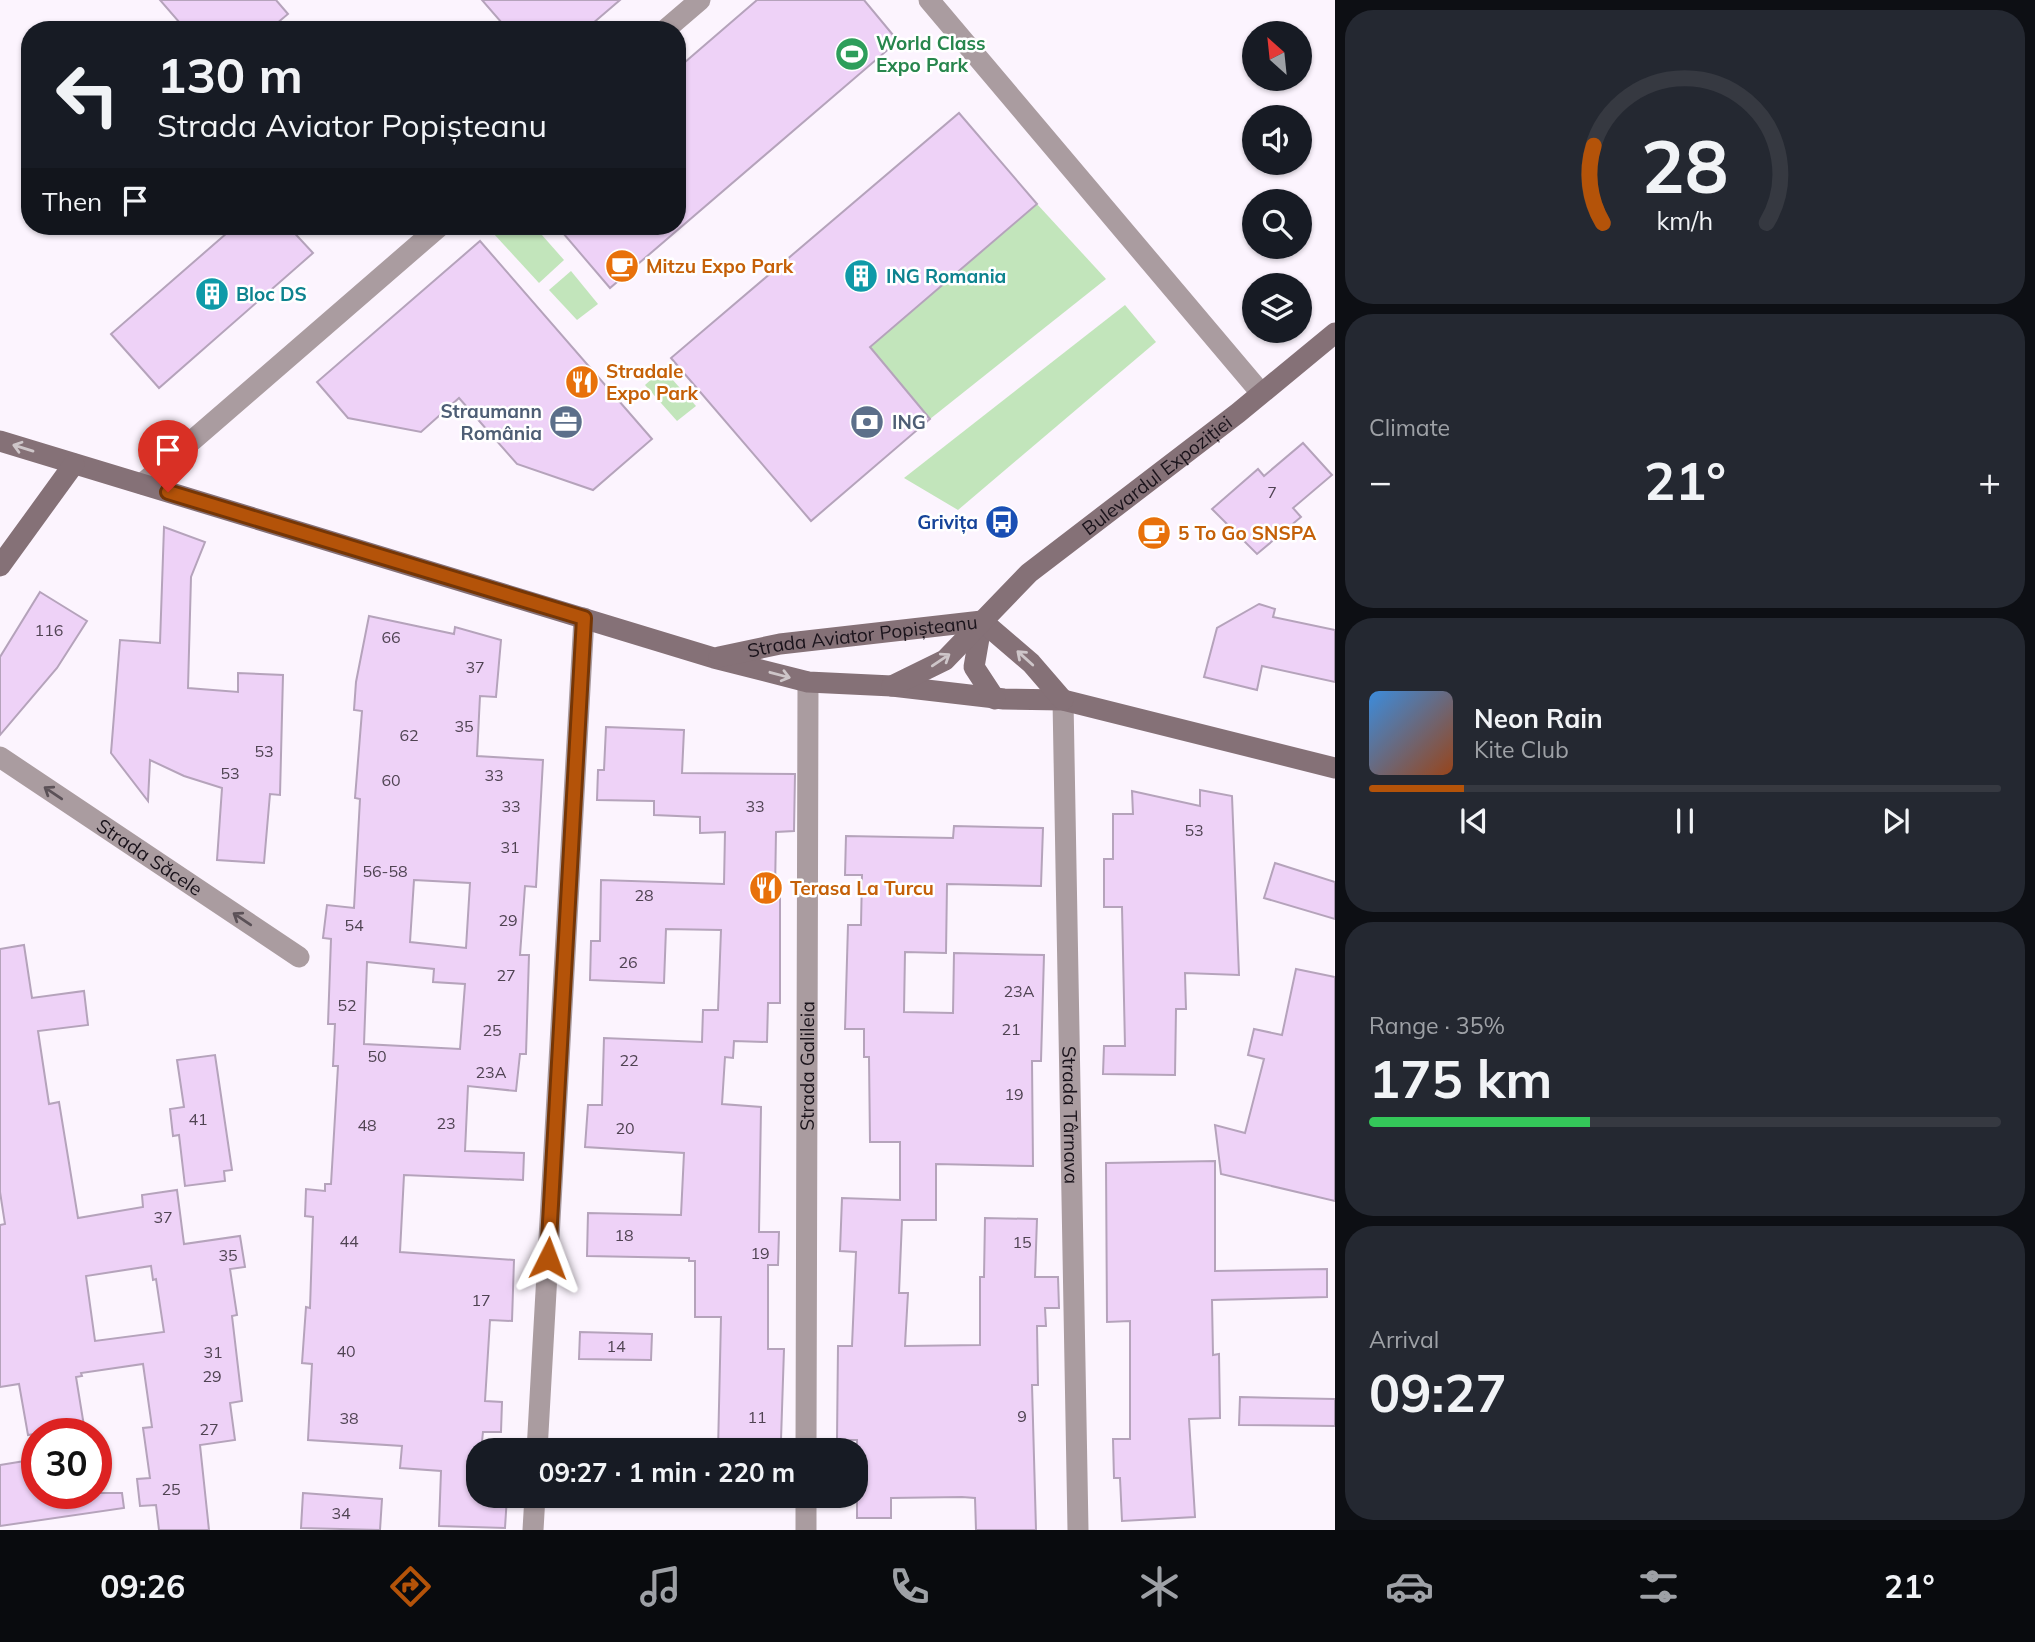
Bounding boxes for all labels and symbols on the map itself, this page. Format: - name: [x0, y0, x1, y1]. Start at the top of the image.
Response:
- north arrow: [1242, 21, 1312, 91]
- place label: World Class Expo Park: [876, 31, 986, 77]
- sports icon: World Class Expo Park: [833, 35, 871, 73]
- cafe icon: Mitzu Expo Park: [603, 247, 641, 285]
- place label: Mitzu Expo Park: [646, 254, 794, 278]
- building icon: ING Romania: [842, 257, 880, 295]
- place label: ING Romania: [886, 264, 1006, 288]
- building icon: Bloc DS: [193, 275, 231, 313]
- place label: Bloc DS: [236, 282, 307, 306]
- place label: Stradale Expo Park: [606, 359, 698, 405]
- restaurant icon: Stradale Expo Park: [563, 363, 601, 401]
- place label: Straumann România: [440, 399, 542, 445]
- office icon: Straumann România: [547, 403, 585, 441]
- bank icon: ING: [848, 403, 886, 441]
- place label: ING: [892, 410, 926, 434]
- street label: Bulevardul Expoziției: [1077, 410, 1237, 540]
- pin: [138, 420, 198, 492]
- one-way arrow: [13, 441, 35, 453]
- house number: 7: [1267, 482, 1277, 502]
- bus stop icon: Grivița: [983, 503, 1021, 541]
- place label: Grivița: [917, 510, 978, 534]
- cafe icon: 5 To Go SNSPA: [1135, 514, 1173, 552]
- place label: 5 To Go SNSPA: [1178, 521, 1317, 545]
- street label: Strada Aviator Popișteanu: [745, 610, 979, 663]
- house number: 116: [35, 620, 63, 640]
- house number: 66: [381, 627, 401, 647]
- one-way arrow: [1016, 650, 1034, 666]
- one-way arrow: [931, 653, 950, 667]
- house number: 37: [465, 657, 485, 677]
- one-way arrow: [769, 669, 791, 682]
- house number: 35: [454, 716, 474, 736]
- house number: 62: [399, 725, 419, 745]
- house number: 53: [254, 741, 274, 761]
- house number: 53: [220, 763, 240, 783]
- house number: 33: [484, 765, 504, 785]
- house number: 60: [381, 770, 401, 790]
- one-way arrow: [44, 785, 63, 800]
- house number: 33: [501, 796, 521, 816]
- house number: 33: [745, 796, 765, 816]
- street label: Strada Săcele: [92, 813, 207, 901]
- house number: 53: [1184, 820, 1204, 840]
- house number: 31: [500, 837, 520, 857]
- house number: 56-58: [362, 861, 408, 881]
- restaurant icon: Terasa La Turcu: [747, 869, 785, 907]
- place label: Terasa La Turcu: [790, 876, 934, 900]
- house number: 28: [634, 885, 654, 905]
- house number: 29: [498, 910, 518, 930]
- one-way arrow: [233, 912, 252, 927]
- house number: 54: [344, 915, 364, 935]
- house number: 26: [618, 952, 638, 972]
- house number: 27: [496, 965, 516, 985]
- house number: 23A: [1004, 981, 1035, 1001]
- house number: 52: [337, 995, 357, 1015]
- street label: Strada Galileia: [795, 1001, 819, 1131]
- house number: 21: [1001, 1019, 1021, 1039]
- house number: 25: [482, 1020, 502, 1040]
- house number: 50: [367, 1046, 387, 1066]
- street label: Strada Târnava: [1057, 1046, 1084, 1184]
- house number: 22: [619, 1050, 639, 1070]
- house number: 23A: [476, 1062, 507, 1082]
- house number: 19: [1004, 1084, 1024, 1104]
- house number: 41: [188, 1109, 208, 1129]
- house number: 23: [436, 1113, 456, 1133]
- house number: 48: [357, 1115, 377, 1135]
- house number: 20: [615, 1118, 635, 1138]
- house number: 37: [153, 1207, 173, 1227]
- position arrow: [511, 1221, 585, 1295]
- house number: 18: [614, 1225, 634, 1245]
- house number: 44: [339, 1231, 359, 1251]
- house number: 15: [1012, 1232, 1032, 1252]
- house number: 19: [750, 1243, 770, 1263]
- house number: 35: [218, 1245, 238, 1265]
- house number: 17: [471, 1290, 491, 1310]
- house number: 14: [606, 1336, 626, 1356]
- house number: 40: [336, 1341, 356, 1361]
- house number: 31: [203, 1342, 223, 1362]
- house number: 29: [202, 1366, 222, 1386]
- house number: 9: [1017, 1406, 1027, 1426]
- house number: 11: [747, 1407, 767, 1427]
- house number: 38: [339, 1408, 359, 1428]
- speed limit sign: 30: [21, 1418, 112, 1509]
- house number: 27: [199, 1419, 219, 1439]
- house number: 25: [161, 1479, 181, 1499]
- house number: 34: [331, 1503, 351, 1523]

